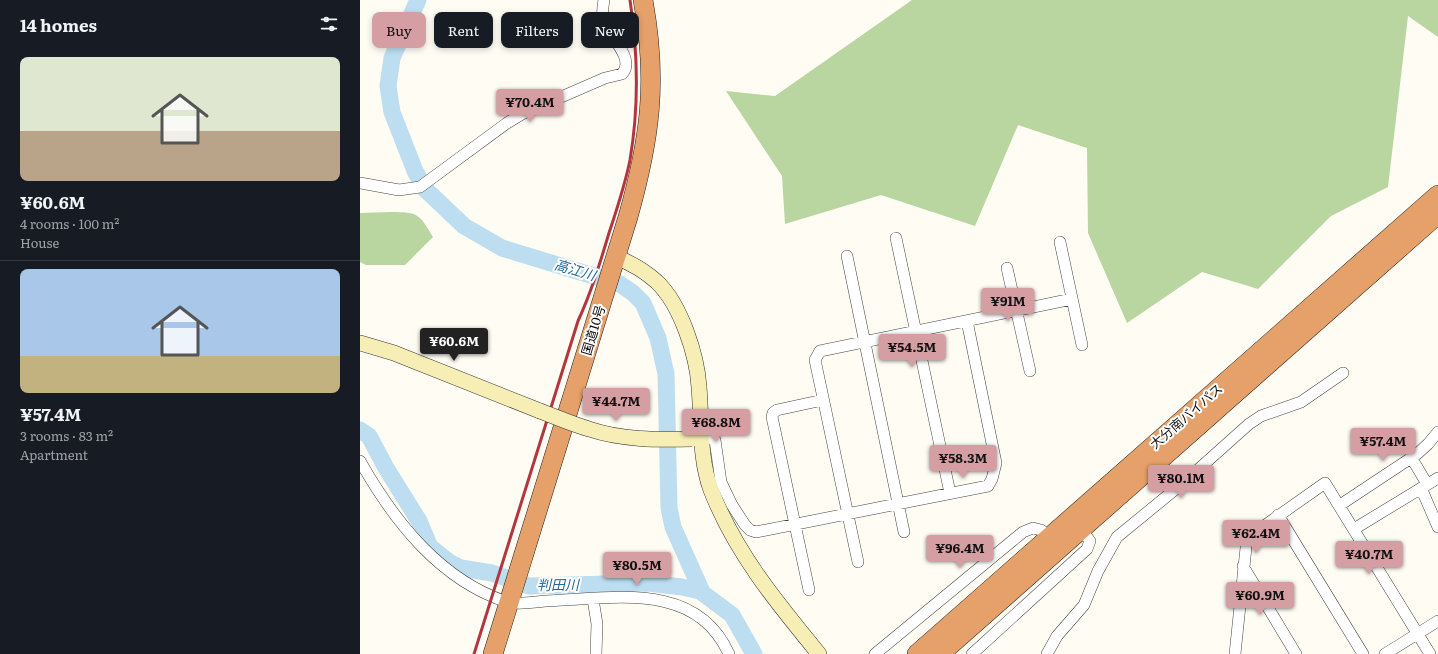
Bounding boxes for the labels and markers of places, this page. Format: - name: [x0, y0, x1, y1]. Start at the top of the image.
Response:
- pin: ¥70.4M: [497, 89, 563, 123]
- pin: ¥91M: [984, 288, 1032, 322]
- pin: ¥60.6M: [421, 328, 487, 362]
- pin: ¥54.5M: [879, 334, 945, 368]
- pin: ¥44.7M: [583, 388, 649, 422]
- pin: ¥68.8M: [683, 409, 749, 443]
- pin: ¥57.4M: [1350, 428, 1416, 462]
- pin: ¥58.3M: [930, 445, 996, 479]
- pin: ¥80.1M: [1148, 465, 1214, 499]
- pin: ¥62.4M: [1223, 520, 1289, 554]
- pin: ¥96.4M: [927, 535, 993, 569]
- pin: ¥40.7M: [1336, 541, 1402, 575]
- pin: ¥80.5M: [604, 552, 670, 586]
- pin: ¥60.9M: [1227, 582, 1293, 616]

